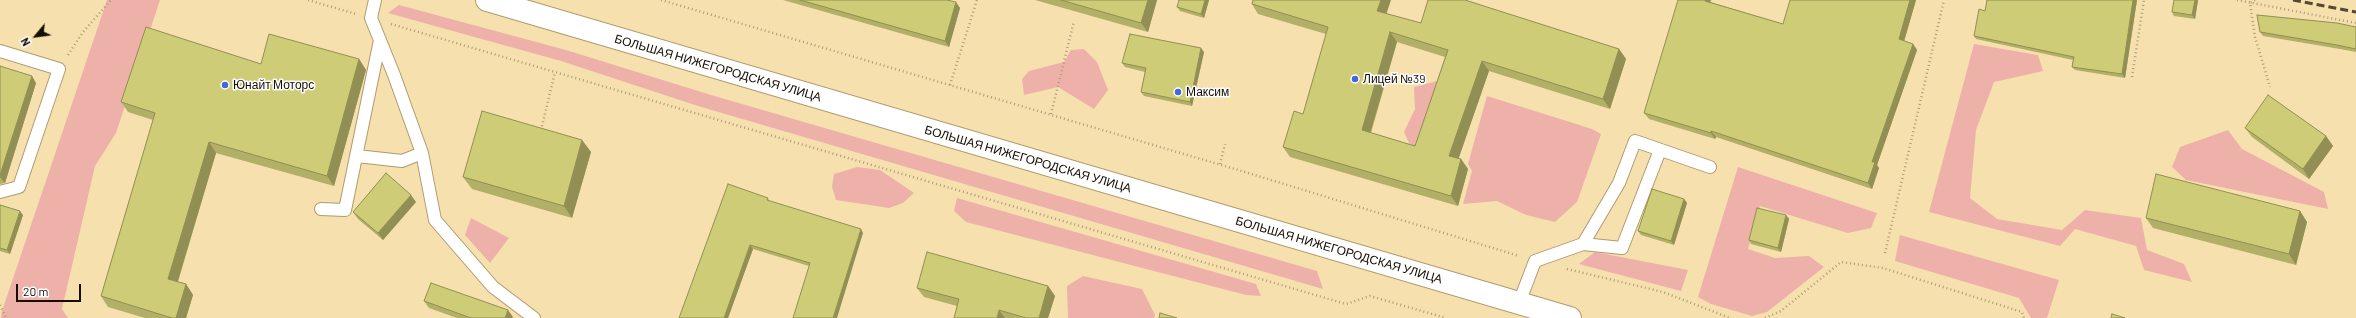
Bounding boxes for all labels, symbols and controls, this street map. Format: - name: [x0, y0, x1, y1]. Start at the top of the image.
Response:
- north arrow: [16, 16, 56, 56]
- street label: БОЛЬШАЯ НИЖЕГОРОДСКАЯ УЛИЦА: [613, 32, 823, 104]
- text: N: [18, 36, 33, 48]
- place label: Лицей №39: [1363, 72, 1425, 86]
- marker: Лицей №39: [1350, 74, 1360, 84]
- place label: Юнайт Моторс: [233, 78, 314, 92]
- marker: Юнайт Моторс: [220, 80, 230, 90]
- place label: Максим: [1186, 85, 1229, 99]
- marker: Максим: [1173, 87, 1183, 97]
- street label: БОЛЬШАЯ НИЖЕГОРОДСКАЯ УЛИЦА: [923, 123, 1133, 195]
- street label: БОЛЬШАЯ НИЖЕГОРОДСКАЯ УЛИЦА: [1234, 214, 1444, 286]
- scale bar: [18, 276, 83, 302]
- text: 20 m: [23, 284, 49, 298]

